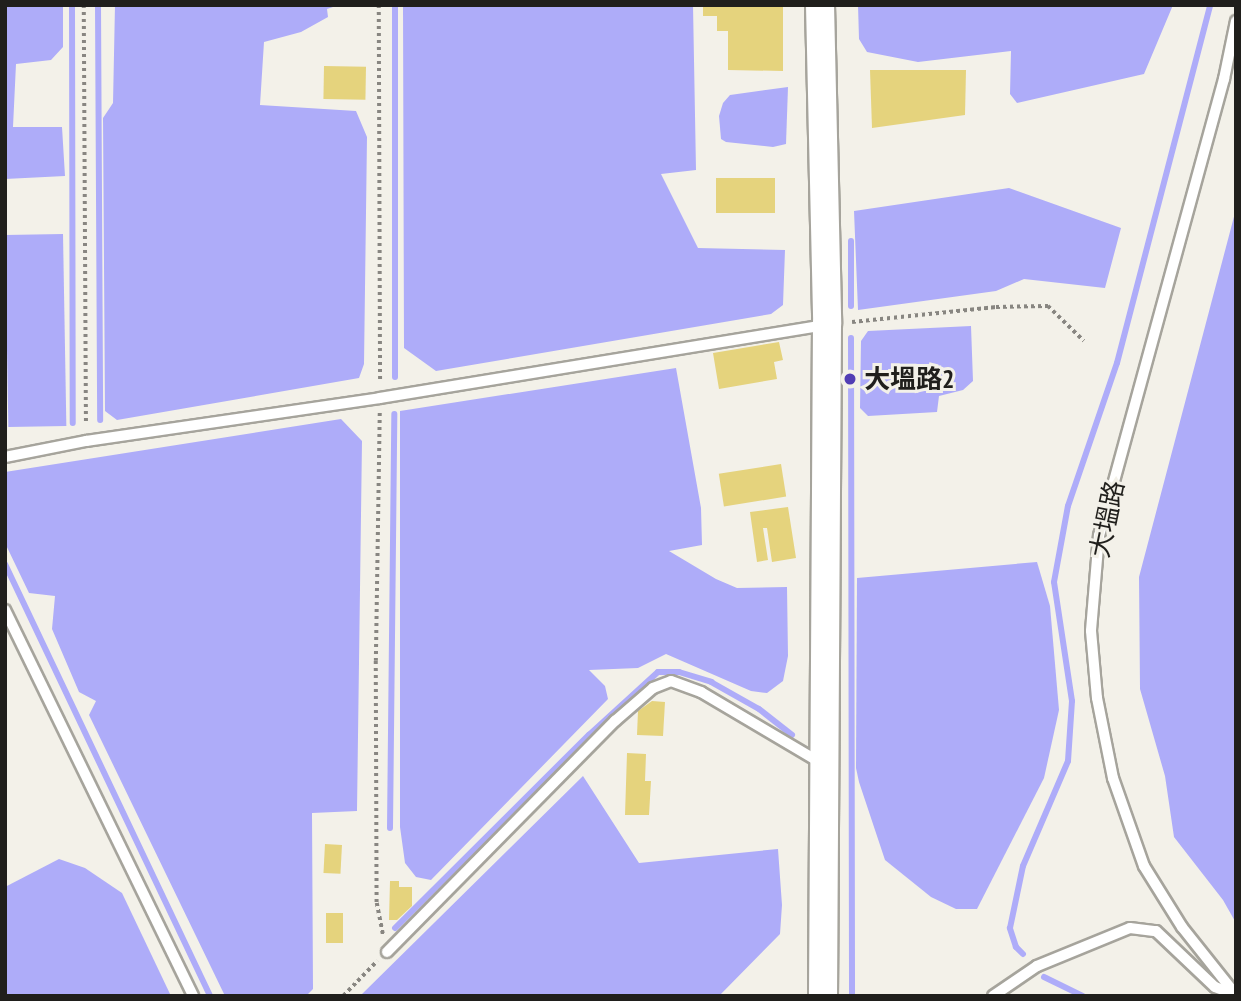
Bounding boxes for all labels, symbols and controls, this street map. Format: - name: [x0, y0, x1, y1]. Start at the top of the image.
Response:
- place label: 大塭路2: [864, 363, 954, 395]
- marker: 大塭路2: [842, 371, 858, 387]
- street label: 大塭路: [1084, 478, 1130, 560]

